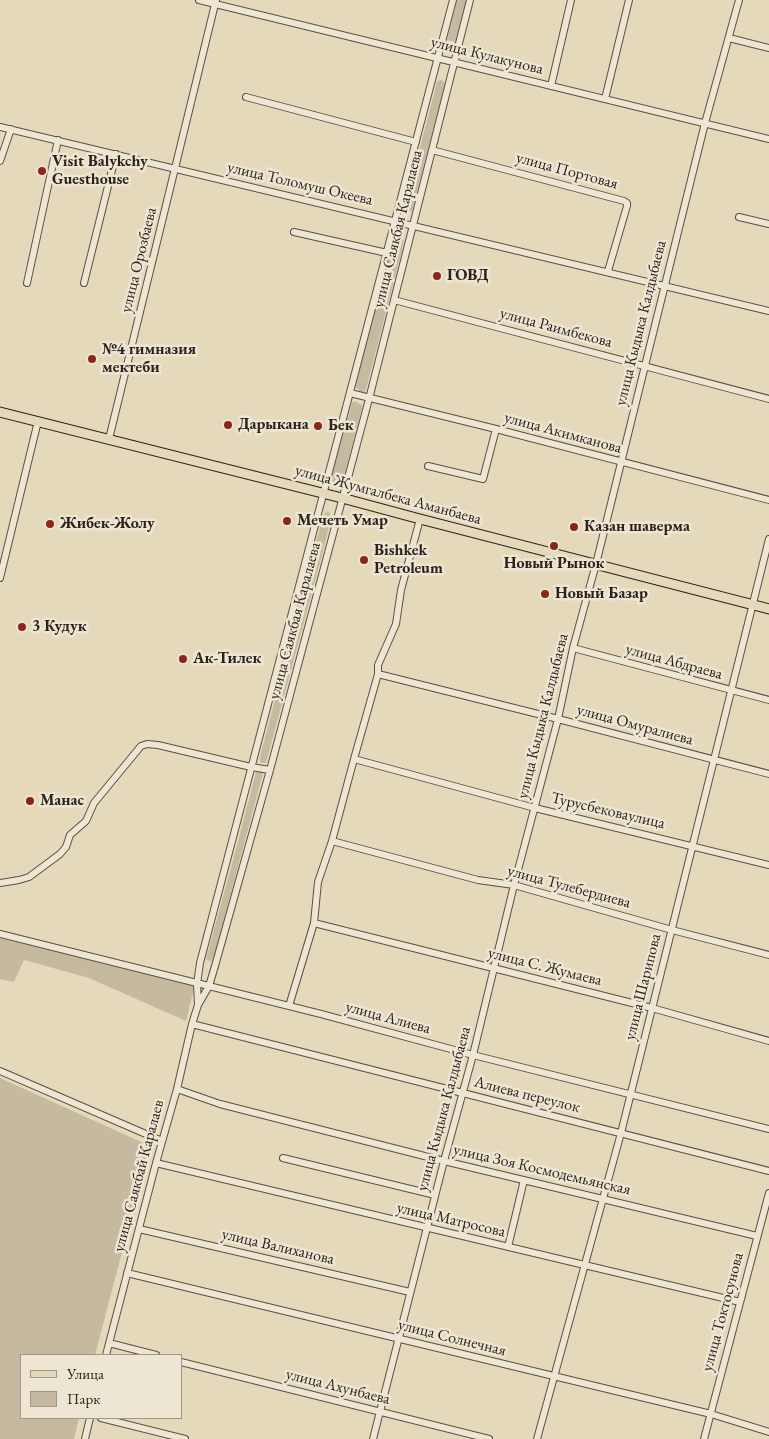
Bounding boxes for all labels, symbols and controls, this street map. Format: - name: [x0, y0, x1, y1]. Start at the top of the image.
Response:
- street label: улица Кулакунова: [429, 33, 545, 79]
- street label: улица Саякбая Каралаева: [369, 148, 427, 310]
- street label: улица Портовая: [514, 148, 620, 194]
- place label: Visit Balykchy Guesthouse: [52, 152, 148, 190]
- street label: улица Толомуш Океева: [225, 158, 375, 210]
- marker: Visit Balykchy Guesthouse: [36, 165, 48, 177]
- street label: улица Орозбаева: [117, 205, 161, 315]
- street label: улица Кыдыка Калдыбаева: [611, 238, 671, 408]
- place label: ГОВД: [447, 266, 488, 286]
- marker: ГОВД: [431, 270, 443, 282]
- street label: улица Раимбекова: [498, 304, 614, 352]
- place label: №4 гимназия мектеби: [102, 340, 196, 378]
- marker: №4 гимназия мектеби: [86, 353, 98, 365]
- street label: улица Акимканова: [502, 408, 624, 458]
- place label: Дарыкана: [238, 415, 309, 435]
- place label: Бек: [328, 416, 354, 436]
- marker: Дарыкана: [222, 419, 234, 431]
- marker: Бек: [312, 420, 324, 432]
- street label: улица Жумгалбека Аманбаева: [293, 461, 483, 529]
- place label: Мечеть Умар: [297, 511, 388, 531]
- place label: Жибек-Жолу: [60, 514, 155, 534]
- marker: Мечеть Умар: [281, 515, 293, 527]
- place label: Казан шаверма: [584, 517, 690, 537]
- marker: Жибек-Жолу: [44, 518, 56, 530]
- marker: Казан шаверма: [568, 521, 580, 533]
- street label: улица Саякбая Каралаева: [265, 540, 325, 702]
- marker: Новый Рынок: [548, 540, 560, 552]
- place label: Bishkek Petroleum: [374, 541, 443, 579]
- marker: Bishkek Petroleum: [358, 554, 370, 566]
- place label: Новый Рынок: [504, 554, 604, 574]
- place label: Новый Базар: [555, 584, 648, 604]
- marker: Новый Базар: [539, 588, 551, 600]
- place label: 3 Кудук: [32, 617, 87, 637]
- marker: 3 Кудук: [16, 621, 28, 633]
- street label: улица Кыдыка Калдыбаева: [513, 631, 573, 801]
- street label: улица Абдраева: [623, 640, 725, 684]
- place label: Ак-Тилек: [193, 649, 261, 669]
- marker: Ак-Тилек: [177, 653, 189, 665]
- street label: улица Омуралиева: [575, 700, 695, 750]
- street label: Турусбековаулица: [549, 789, 667, 833]
- place label: Манас: [40, 791, 84, 811]
- marker: Манас: [24, 795, 36, 807]
- street label: улица Тулебердиева: [505, 861, 633, 913]
- street label: улица Шарипова: [620, 932, 666, 1042]
- street label: улица С. Жумаева: [486, 944, 604, 990]
- street label: улица Алиева: [343, 997, 433, 1039]
- street label: улица Кыдыка Калдыбаева: [413, 1025, 475, 1193]
- street label: Алиева переулок: [472, 1073, 582, 1117]
- street label: улица Саякбай Каралаев: [109, 1098, 169, 1254]
- street label: улица Зоя Космодемьянская: [451, 1140, 633, 1200]
- street label: улица Матросова: [395, 1198, 507, 1242]
- street label: улица Валиханова: [220, 1225, 336, 1269]
- street label: улица Токтосунова: [698, 1250, 748, 1374]
- street label: улица Солнечная: [396, 1315, 508, 1361]
- legend: [20, 1354, 182, 1419]
- text: Улица: [67, 1364, 104, 1383]
- street label: улица Ахунбаева: [284, 1365, 392, 1409]
- text: Парк: [67, 1389, 100, 1408]

